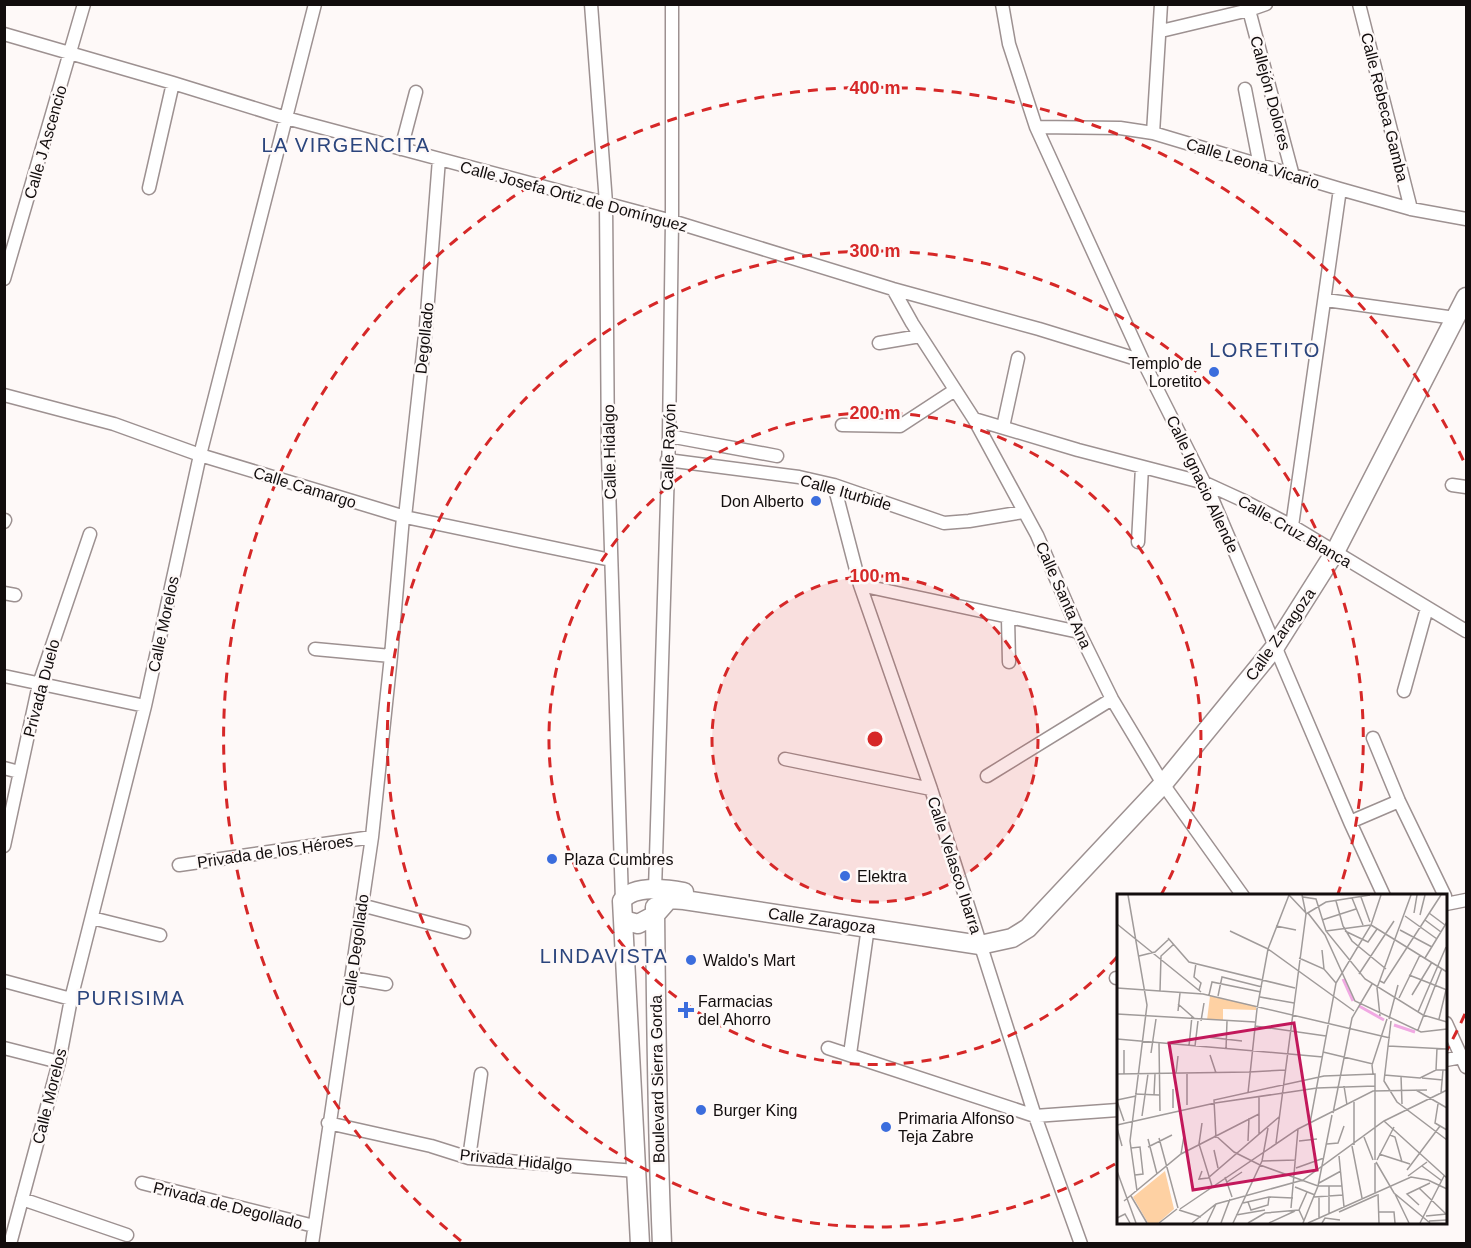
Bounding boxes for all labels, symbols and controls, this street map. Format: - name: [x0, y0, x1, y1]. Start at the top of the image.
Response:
- street label: Calle Rebeca Gamba: [1358, 31, 1411, 183]
- street label: Callejón Dolores: [1247, 34, 1294, 152]
- text: 400 m: [849, 78, 901, 98]
- street label: Calle J Ascencio: [21, 83, 70, 201]
- district label: LA VIRGENCITA: [261, 134, 431, 156]
- street label: Calle Leona Vicario: [1184, 135, 1322, 192]
- street label: Calle Josefa Ortiz de Domínguez: [458, 158, 689, 235]
- text: 300 m: [849, 241, 901, 261]
- street label: Degollado: [412, 301, 437, 375]
- district label: LORETITO: [1209, 339, 1321, 361]
- place label: Templo de Loretito: [1128, 355, 1202, 390]
- marker: Templo de Loretito: [1207, 365, 1221, 379]
- street label: Calle Rayón: [658, 403, 679, 491]
- text: 200 m: [849, 403, 901, 423]
- street label: Calle Hidalgo: [600, 404, 619, 500]
- street label: Calle Ignacio Allende: [1163, 413, 1242, 556]
- street label: Calle Camargo: [251, 464, 358, 511]
- street label: Calle Iturbide: [798, 471, 894, 514]
- street label: Calle Cruz Blanca: [1235, 492, 1355, 571]
- place label: Don Alberto: [720, 493, 804, 510]
- marker: Don Alberto: [809, 494, 823, 508]
- street label: Calle Santa Ana: [1032, 539, 1095, 651]
- text: 100 m: [849, 566, 901, 586]
- street label: Calle Morelos: [145, 574, 182, 674]
- street label: Calle Zaragoza: [1242, 585, 1319, 684]
- street label: Privada Duelo: [20, 637, 63, 739]
- centre of rings: [865, 729, 885, 749]
- street label: Calle Velasco Ibarra: [924, 794, 985, 936]
- street label: Privada de los Héroes: [196, 832, 354, 871]
- place label: Plaza Cumbres: [564, 851, 673, 868]
- marker: Plaza Cumbres: [545, 852, 559, 866]
- place label: Elektra: [857, 868, 907, 885]
- marker: Elektra: [838, 869, 852, 883]
- street label: Calle Degollado: [339, 893, 372, 1007]
- inset map: [1117, 894, 1447, 1224]
- street label: Calle Zaragoza: [767, 905, 877, 936]
- district label: LINDAVISTA: [540, 945, 668, 967]
- place label: Waldo's Mart: [703, 952, 796, 969]
- marker: Waldo's Mart: [684, 953, 698, 967]
- district label: PURISIMA: [77, 987, 185, 1009]
- place label: Farmacias del Ahorro: [698, 993, 773, 1028]
- street label: Boulevard Sierra Gorda: [648, 995, 667, 1163]
- marker: Farmacias del Ahorro: [679, 1003, 693, 1017]
- street label: Calle Morelos: [29, 1047, 70, 1146]
- place label: Burger King: [713, 1102, 798, 1119]
- marker: Burger King: [694, 1103, 708, 1117]
- place label: Primaria Alfonso Teja Zabre: [898, 1110, 1015, 1145]
- marker: Primaria Alfonso Teja Zabre: [879, 1120, 893, 1134]
- street label: Privada Hidalgo: [459, 1146, 573, 1175]
- street label: Privada de Degollado: [152, 1179, 304, 1232]

